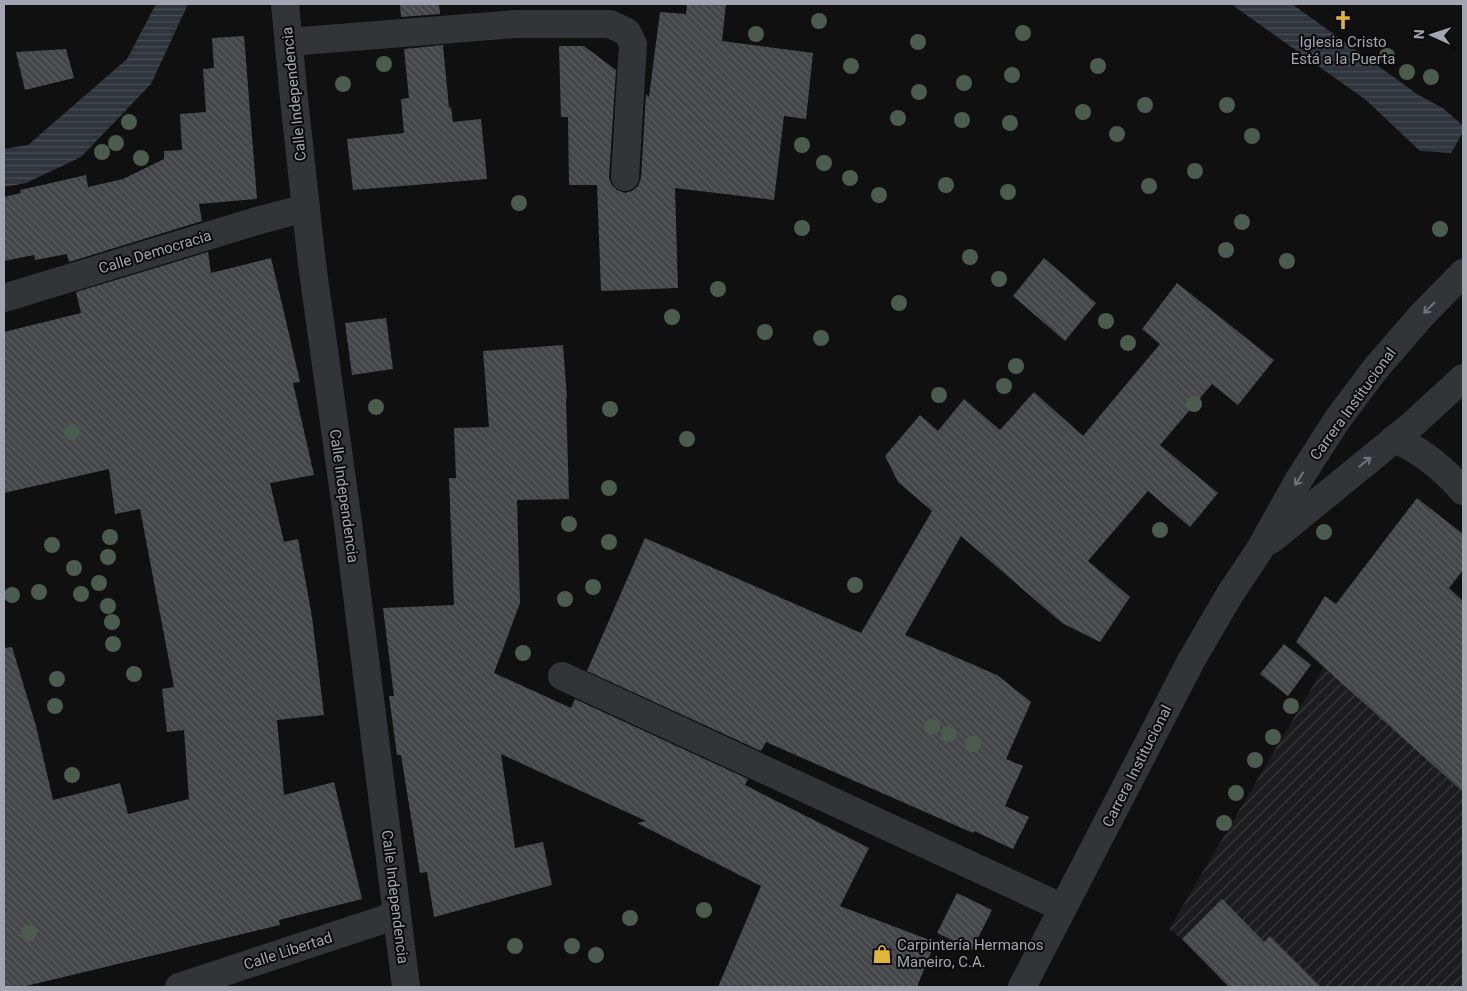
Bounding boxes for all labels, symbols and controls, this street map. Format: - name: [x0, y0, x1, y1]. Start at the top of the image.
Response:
- church icon: Iglesia Cristo Está a la Puerta: [1332, 9, 1354, 31]
- north arrow: [1407, 10, 1457, 60]
- street label: Calle Independencia: [278, 26, 310, 162]
- text: N: [1411, 29, 1427, 40]
- place label: Iglesia Cristo Está a la Puerta: [1291, 33, 1395, 68]
- street label: Calle Democracia: [96, 226, 214, 278]
- one-way arrow: [1423, 302, 1435, 314]
- street label: Carrera Institucional: [1306, 344, 1400, 464]
- street label: Calle Independencia: [326, 428, 362, 564]
- one-way arrow: [1358, 457, 1371, 468]
- one-way arrow: [1294, 471, 1304, 485]
- street label: Carrera Institucional: [1098, 702, 1176, 830]
- street label: Calle Independencia: [378, 829, 412, 965]
- street label: Calle Libertad: [241, 928, 335, 974]
- place label: Carpintería Hermanos Maneiro, C.A.: [897, 936, 1044, 971]
- shop icon: Carpintería Hermanos Maneiro, C.A.: [871, 943, 893, 965]

